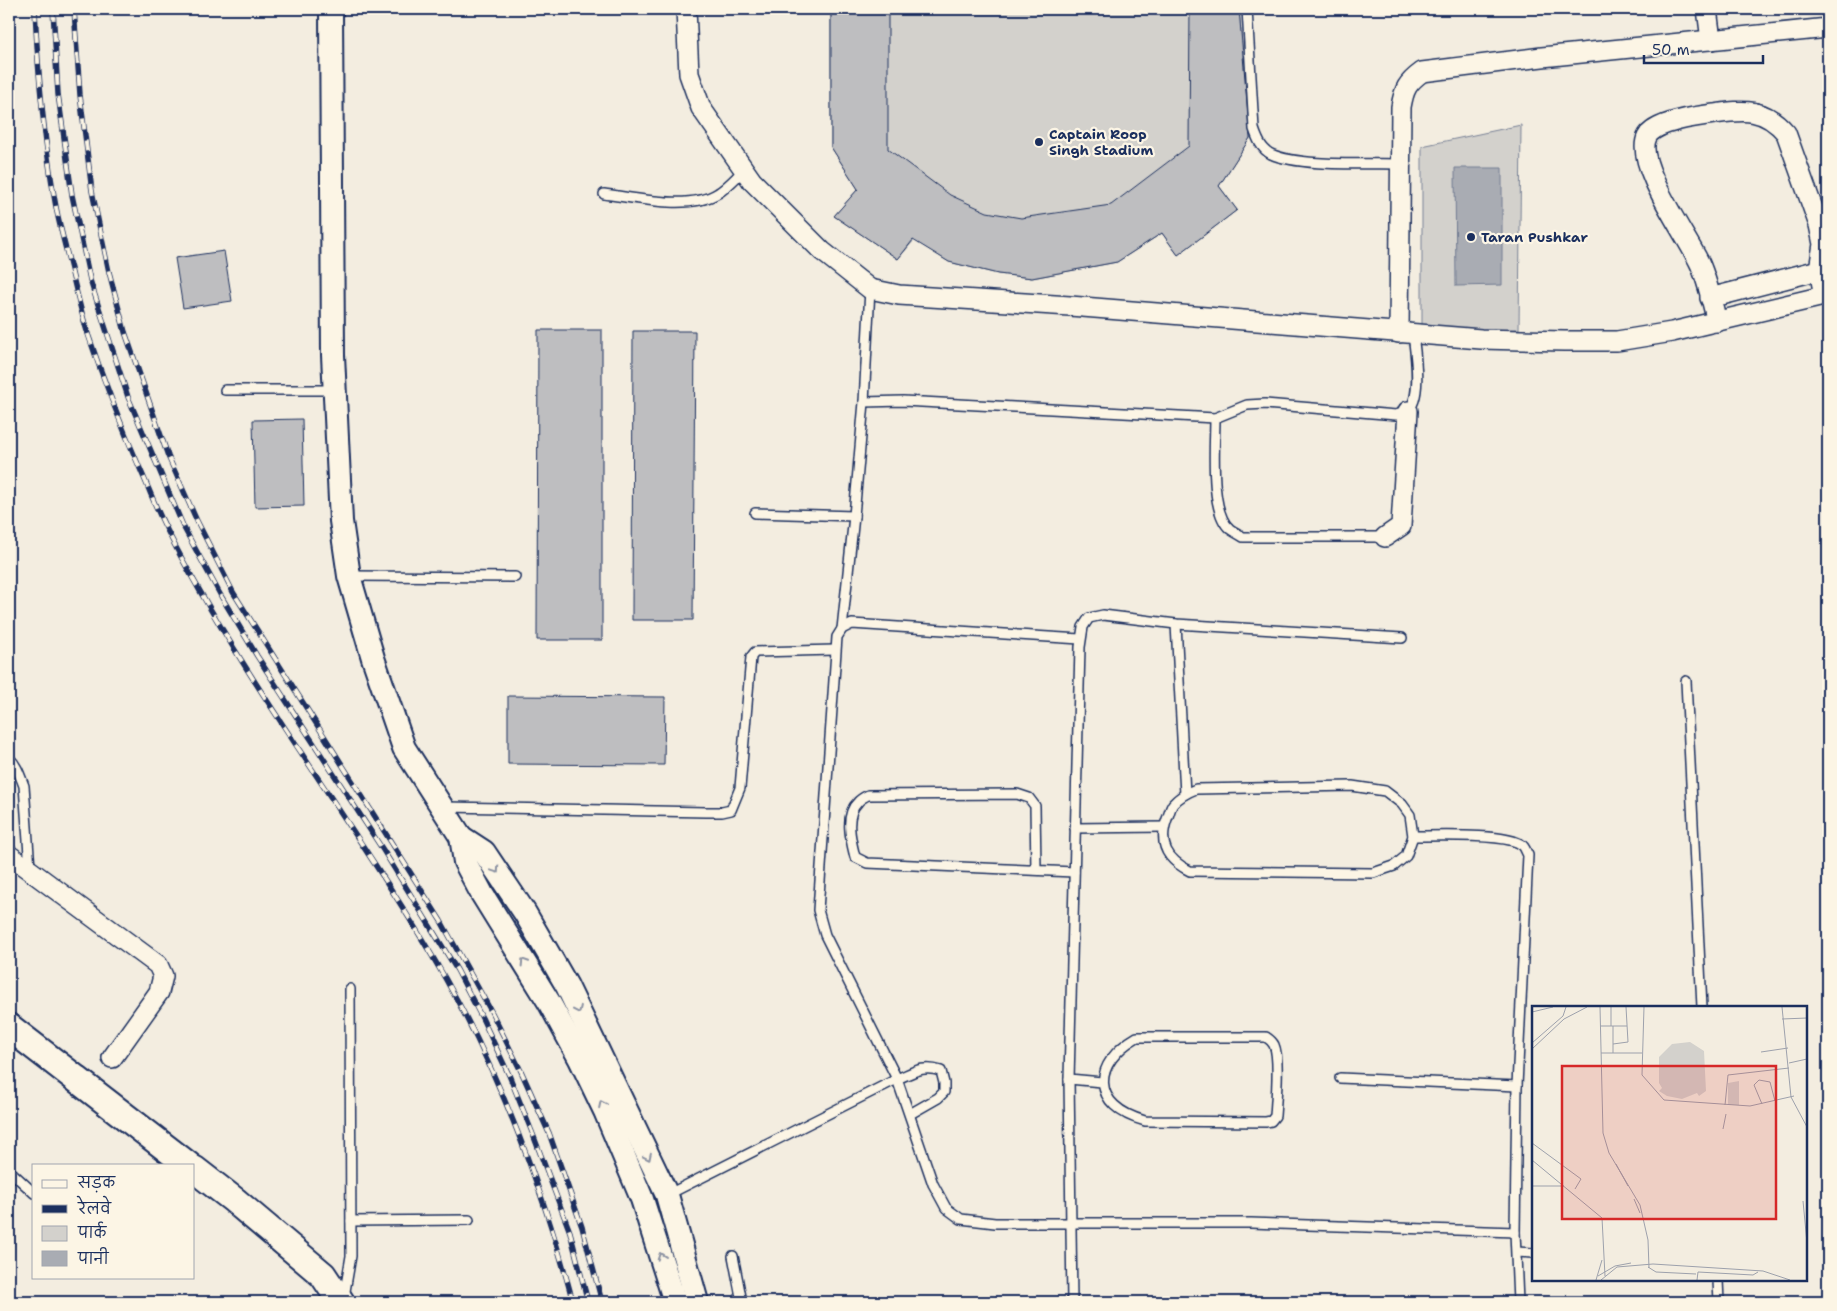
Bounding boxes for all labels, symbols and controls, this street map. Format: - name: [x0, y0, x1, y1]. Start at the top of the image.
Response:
- scale bar: [1644, 32, 1763, 64]
- text: 50 m: [1652, 40, 1690, 60]
- place label: Captain Roop Singh Stadium: [1049, 125, 1153, 159]
- marker: Captain Roop Singh Stadium: [1033, 136, 1045, 148]
- place label: Taran Pushkar: [1481, 228, 1588, 246]
- marker: Taran Pushkar: [1465, 231, 1477, 243]
- one-way arrow: [490, 865, 500, 874]
- one-way arrow: [521, 958, 530, 968]
- one-way arrow: [572, 1005, 582, 1014]
- inset map: [1532, 1006, 1807, 1281]
- one-way arrow: [598, 1101, 608, 1110]
- one-way arrow: [642, 1152, 652, 1161]
- legend: [32, 1164, 195, 1278]
- text: सड़क: [77, 1173, 116, 1193]
- text: रेलवे: [76, 1195, 112, 1219]
- text: पार्क: [77, 1221, 108, 1243]
- text: पानी: [77, 1247, 110, 1269]
- one-way arrow: [657, 1252, 667, 1260]

